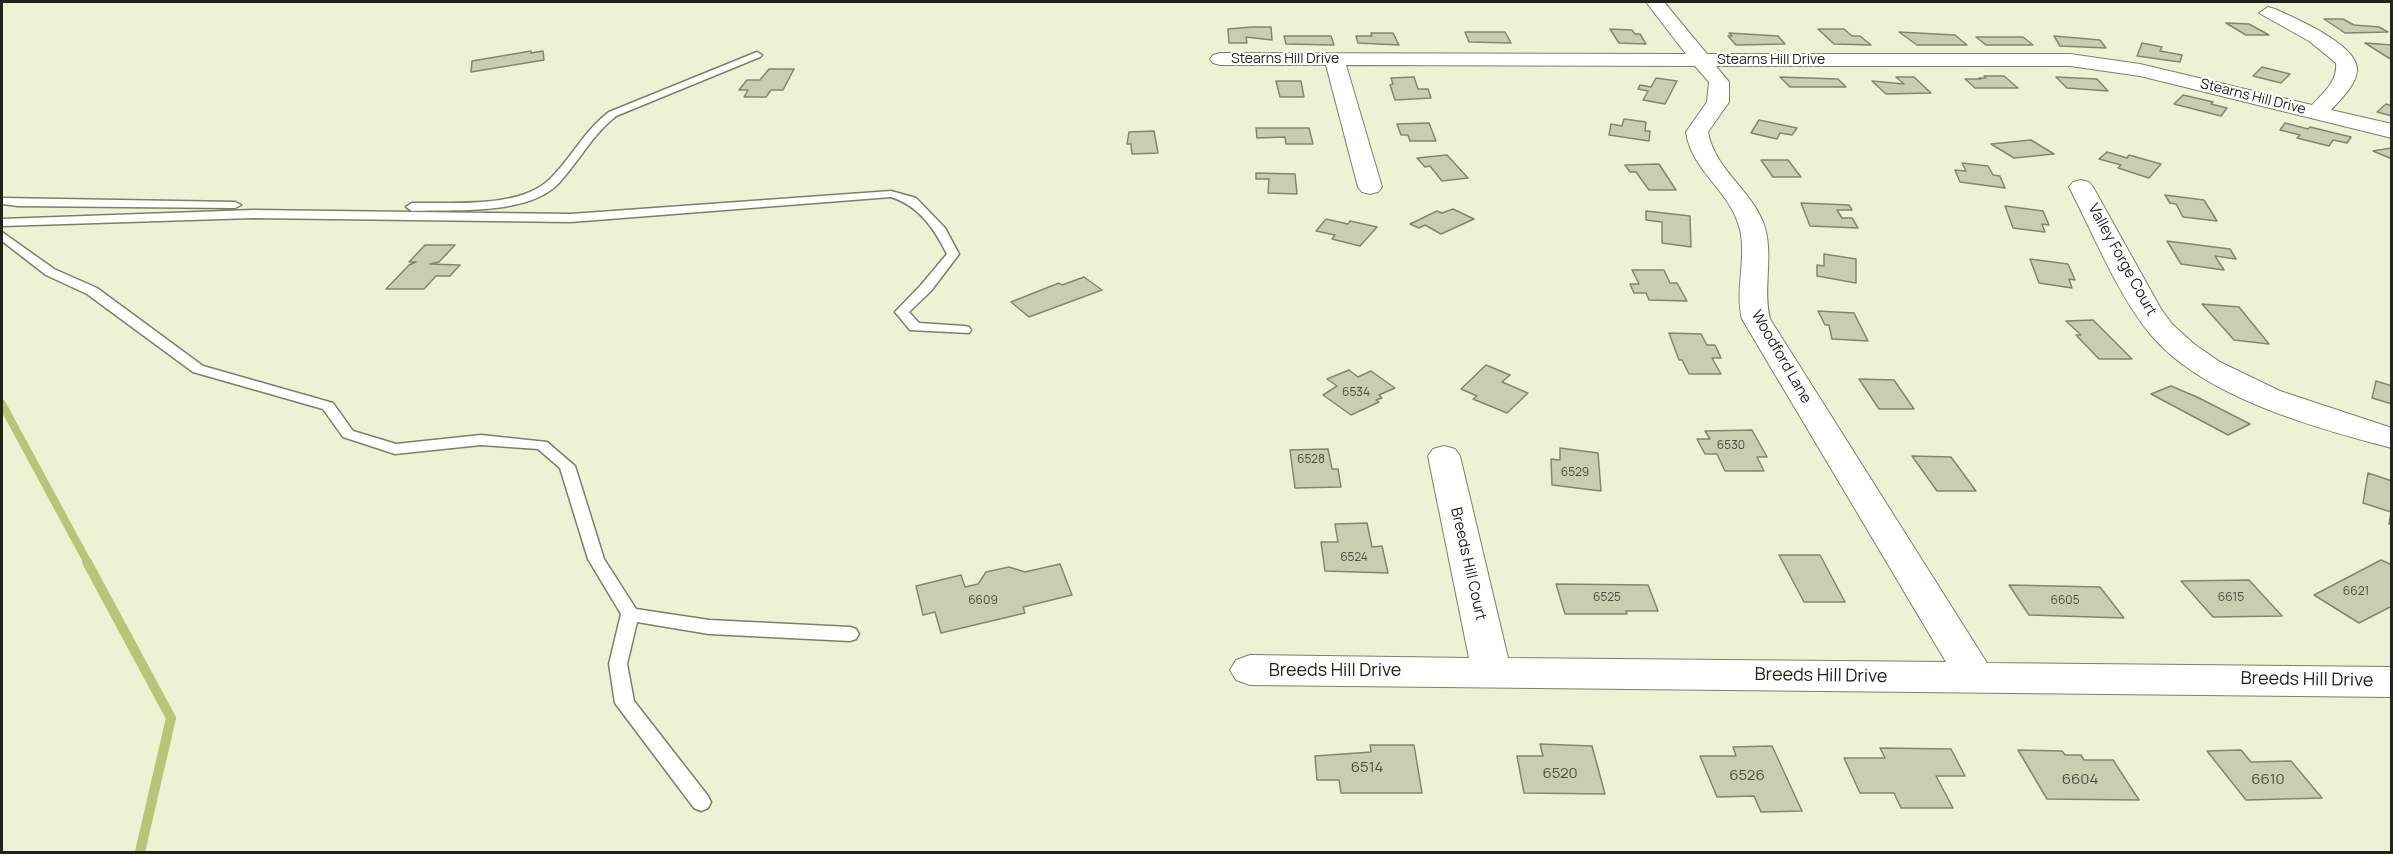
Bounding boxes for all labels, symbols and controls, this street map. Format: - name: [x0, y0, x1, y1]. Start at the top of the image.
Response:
- street label: Stearns Hill Drive: [1231, 51, 1339, 67]
- street label: Stearns Hill Drive: [1717, 52, 1825, 68]
- street label: Stearns Hill Drive: [2198, 76, 2308, 118]
- street label: Valley Forge Court: [2084, 201, 2160, 319]
- street label: Woodford Lane: [1747, 307, 1815, 407]
- house number: 6534: [1342, 386, 1370, 400]
- house number: 6530: [1717, 439, 1745, 453]
- house number: 6528: [1297, 453, 1325, 467]
- house number: 6529: [1561, 466, 1589, 480]
- street label: Breeds Hill Court: [1446, 506, 1490, 622]
- house number: 6524: [1340, 551, 1368, 565]
- house number: 6621: [2343, 585, 2369, 599]
- house number: 6525: [1593, 591, 1621, 605]
- house number: 6615: [2218, 591, 2244, 605]
- house number: 6609: [968, 594, 998, 608]
- house number: 6605: [2050, 594, 2080, 608]
- street label: Breeds Hill Drive: [1269, 660, 1401, 682]
- street label: Breeds Hill Drive: [1754, 664, 1888, 688]
- street label: Breeds Hill Drive: [2240, 668, 2374, 692]
- house number: 6514: [1351, 759, 1383, 777]
- house number: 6520: [1542, 765, 1578, 783]
- house number: 6526: [1729, 767, 1765, 785]
- house number: 6604: [2062, 771, 2098, 789]
- house number: 6610: [2251, 771, 2285, 789]

